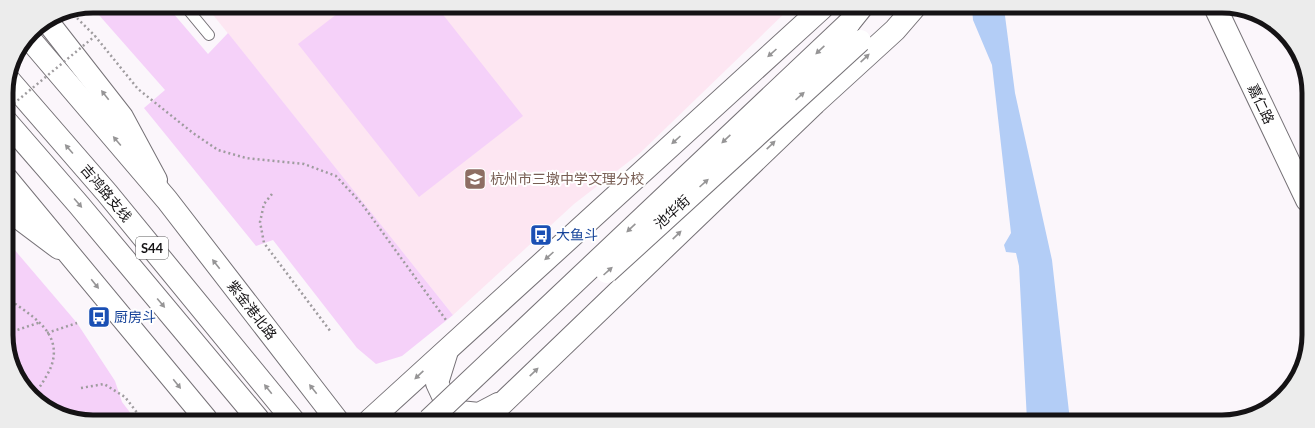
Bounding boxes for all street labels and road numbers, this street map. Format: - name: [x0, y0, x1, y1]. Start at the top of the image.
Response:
- street label: 嘉仁路: [1245, 81, 1278, 126]
- street label: 吉鸿路支线: [77, 160, 135, 225]
- street label: 池华街: [650, 191, 693, 232]
- road number: S44: [136, 237, 168, 259]
- street label: 紫金港北路: [224, 277, 281, 343]

